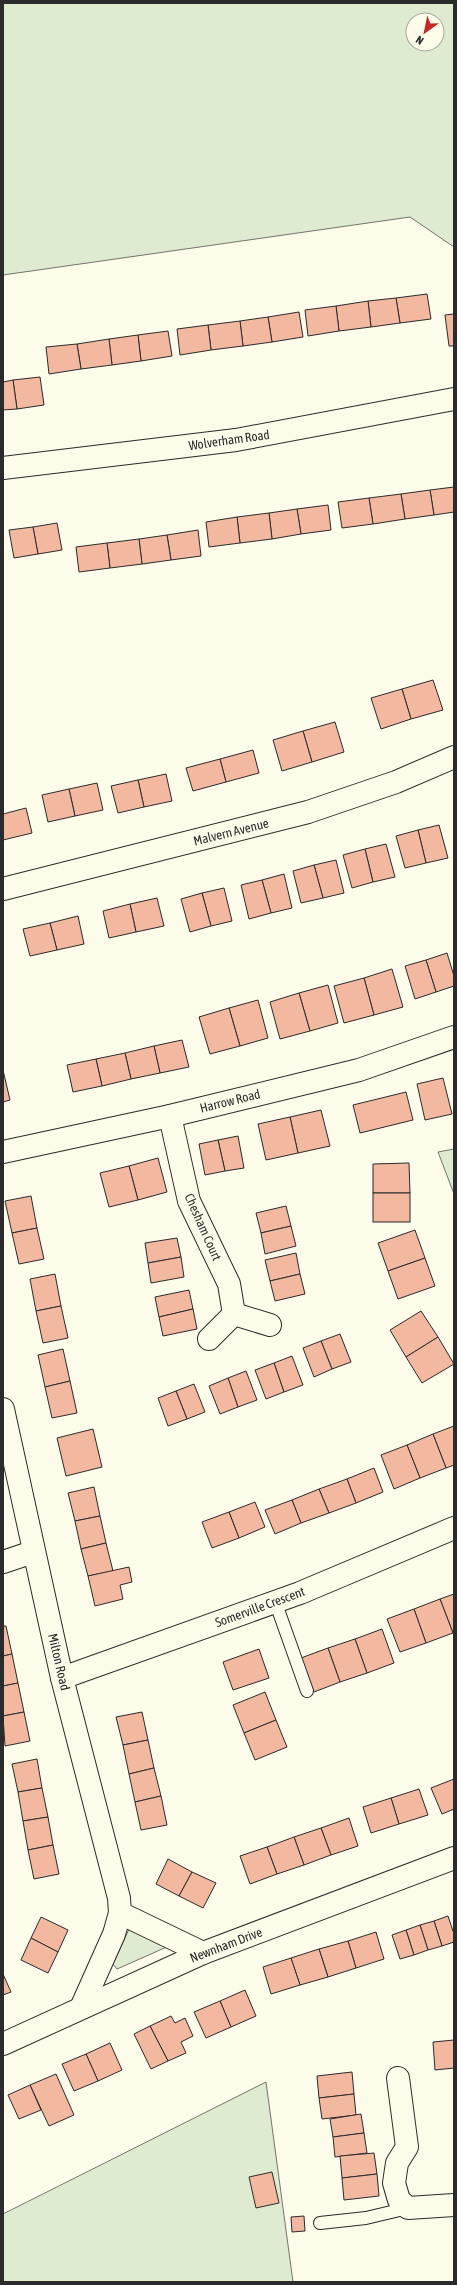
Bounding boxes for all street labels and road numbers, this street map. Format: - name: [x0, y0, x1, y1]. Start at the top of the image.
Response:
- street label: Wolverham Road: [187, 427, 271, 453]
- street label: Malvern Avenue: [192, 815, 270, 849]
- street label: Harrow Road: [198, 1086, 262, 1116]
- street label: Chesham Court: [182, 1191, 225, 1263]
- street label: Somerville Crescent: [213, 1584, 307, 1630]
- street label: Milton Road: [45, 1632, 73, 1692]
- street label: Newnham Drive: [188, 1924, 264, 1966]

